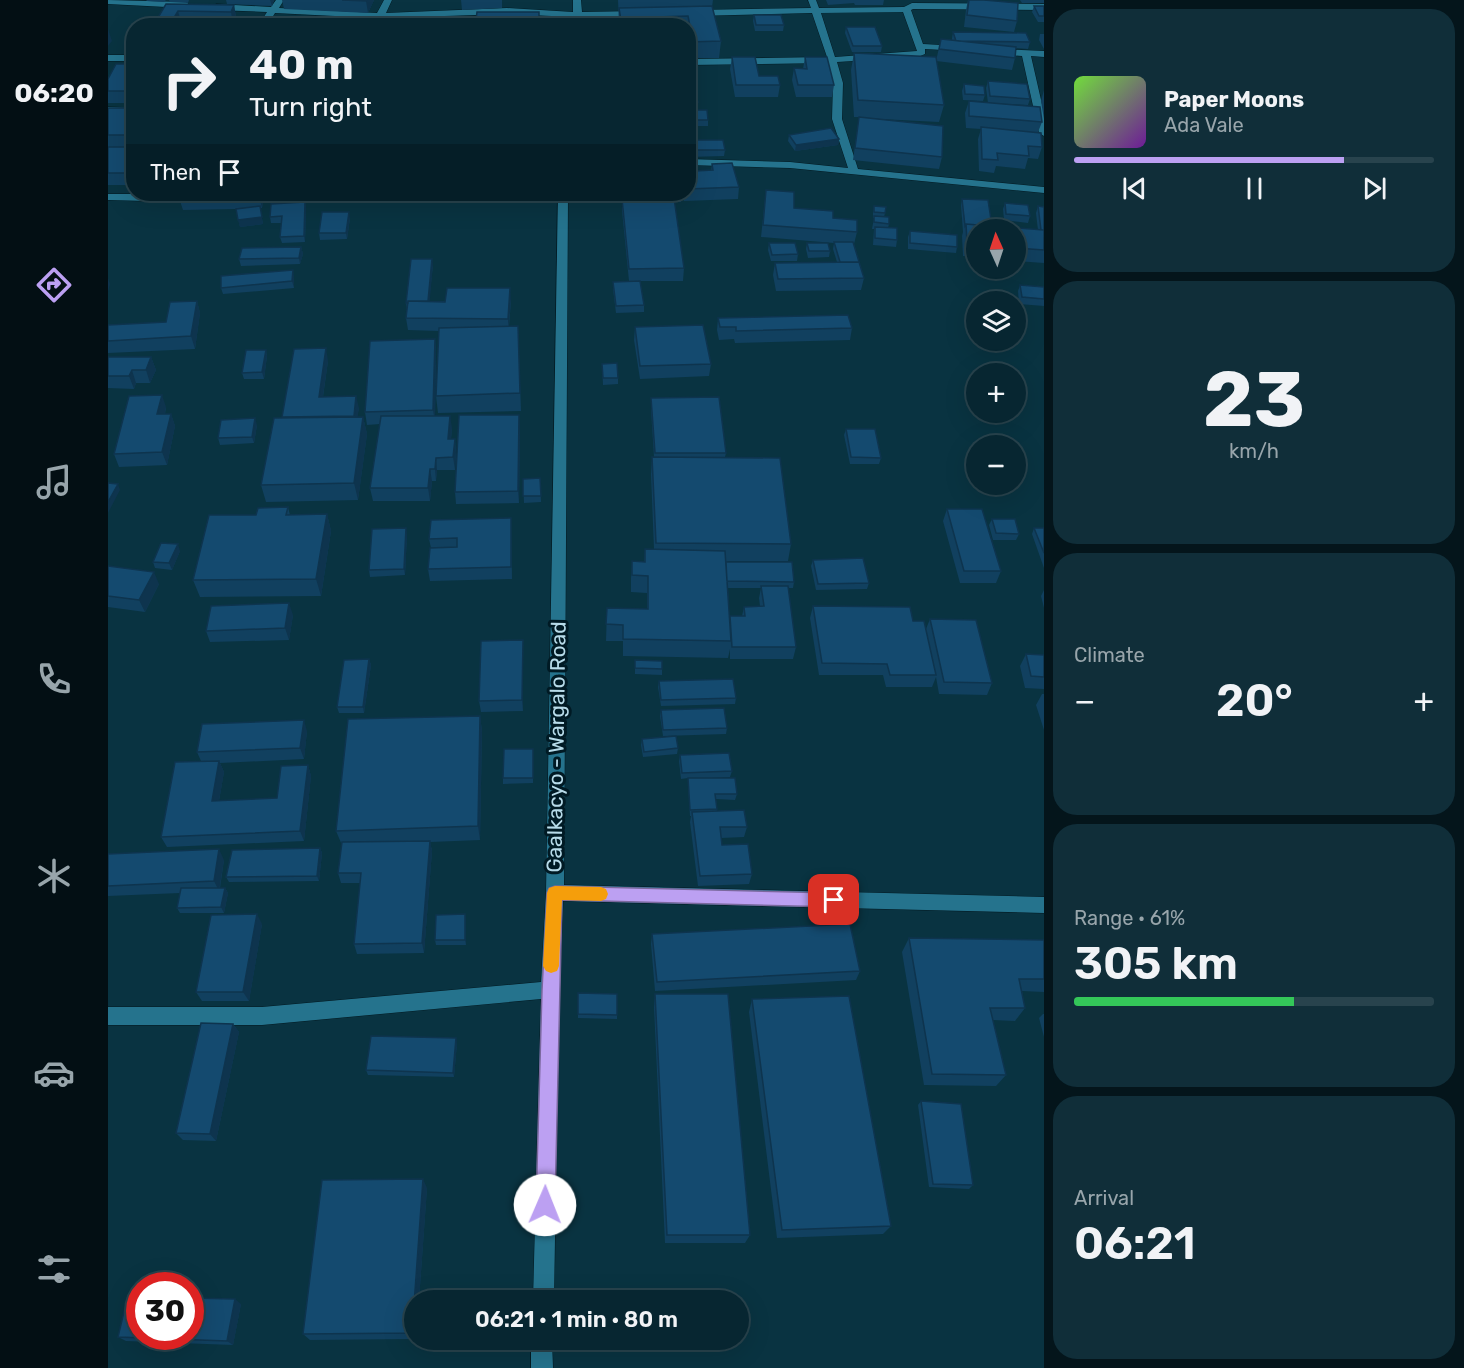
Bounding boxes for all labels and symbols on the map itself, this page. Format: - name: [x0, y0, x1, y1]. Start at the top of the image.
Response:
- north arrow: [966, 219, 1026, 279]
- street label: Gaalkacyo - Wargalo Road: [541, 621, 571, 873]
- pin: [808, 874, 859, 925]
- position arrow: [513, 1173, 577, 1237]
- speed limit sign: 30: [126, 1272, 204, 1350]

